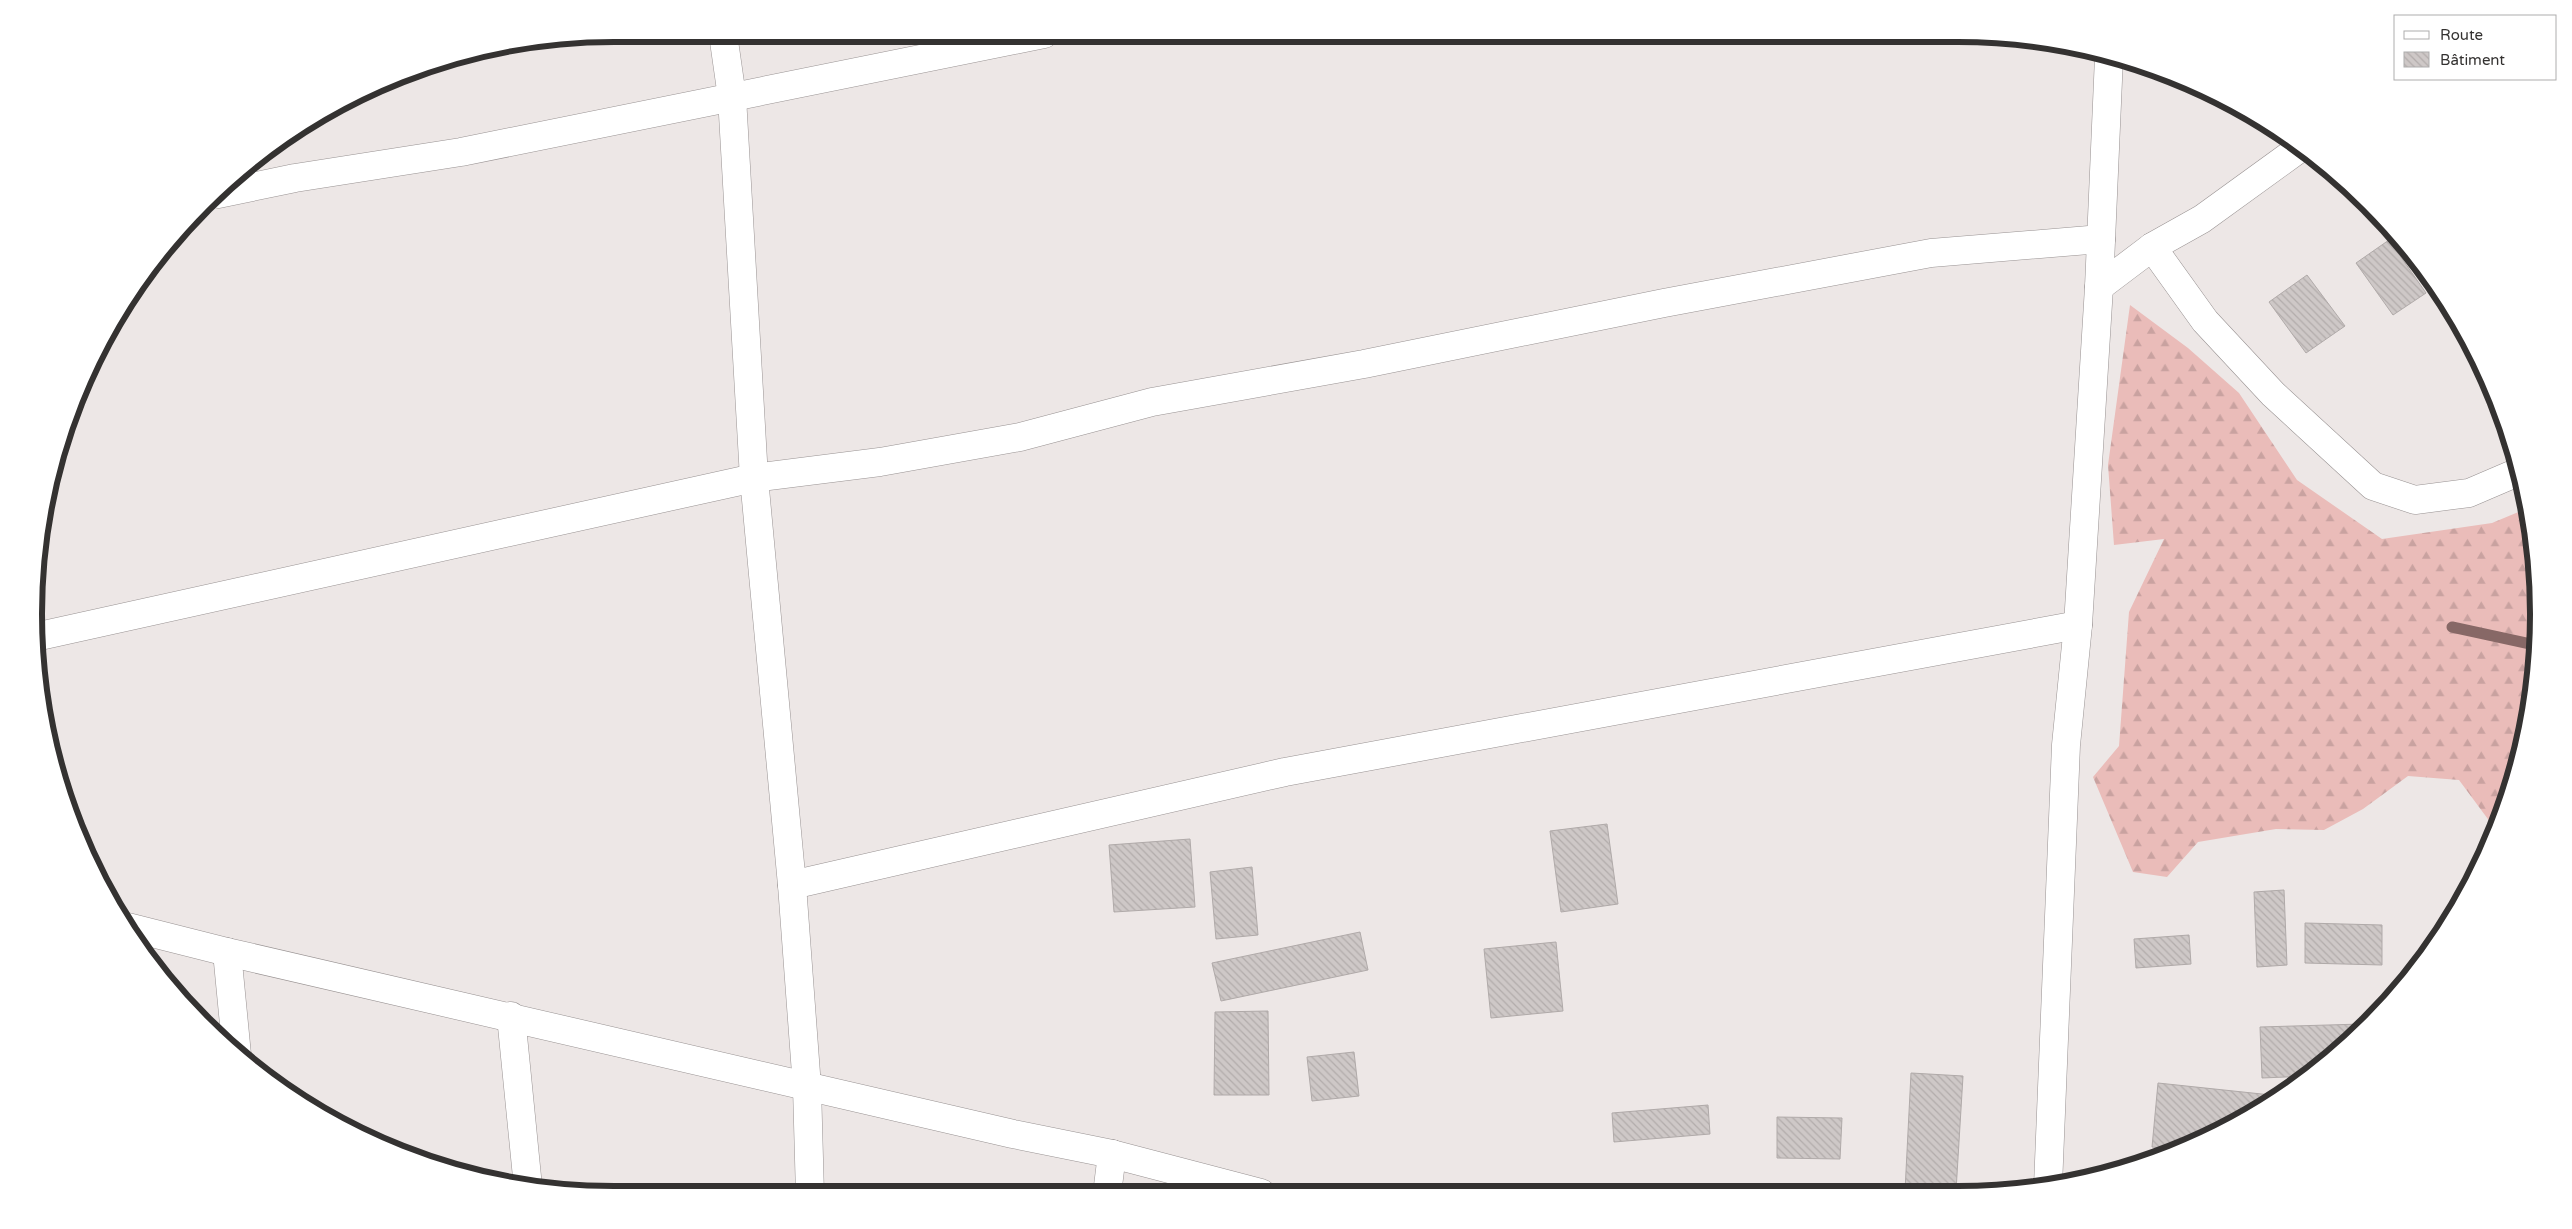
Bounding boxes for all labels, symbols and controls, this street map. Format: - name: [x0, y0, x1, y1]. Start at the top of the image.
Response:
- legend: [2394, 15, 2557, 80]
- text: Route: [2440, 26, 2483, 44]
- text: Bâtiment: [2440, 51, 2505, 69]

